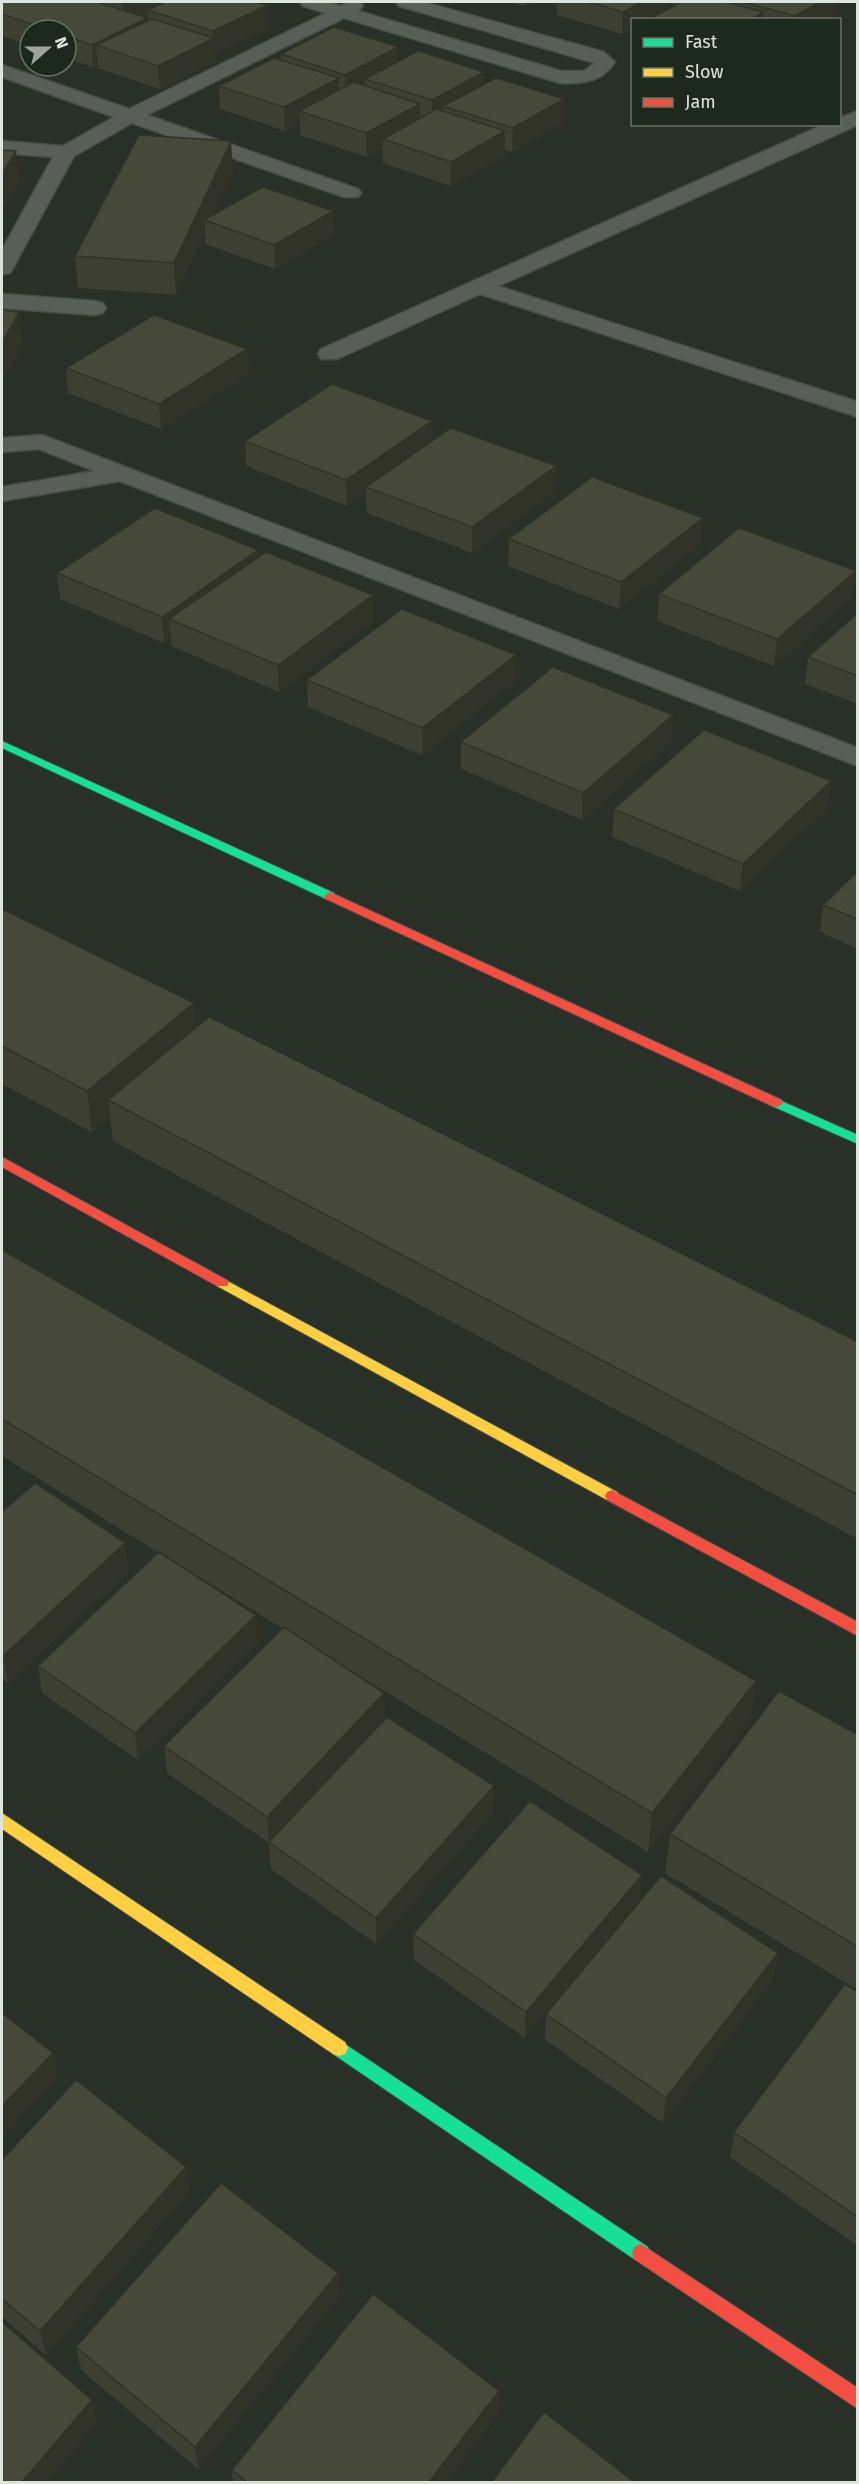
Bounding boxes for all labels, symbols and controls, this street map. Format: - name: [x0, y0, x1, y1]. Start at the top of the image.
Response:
- north arrow: [18, 18, 78, 78]
- legend: [631, 18, 841, 126]
- text: Fast: [685, 31, 718, 53]
- text: N: [51, 34, 72, 51]
- text: Slow: [685, 61, 724, 83]
- text: Jam: [685, 91, 716, 113]

